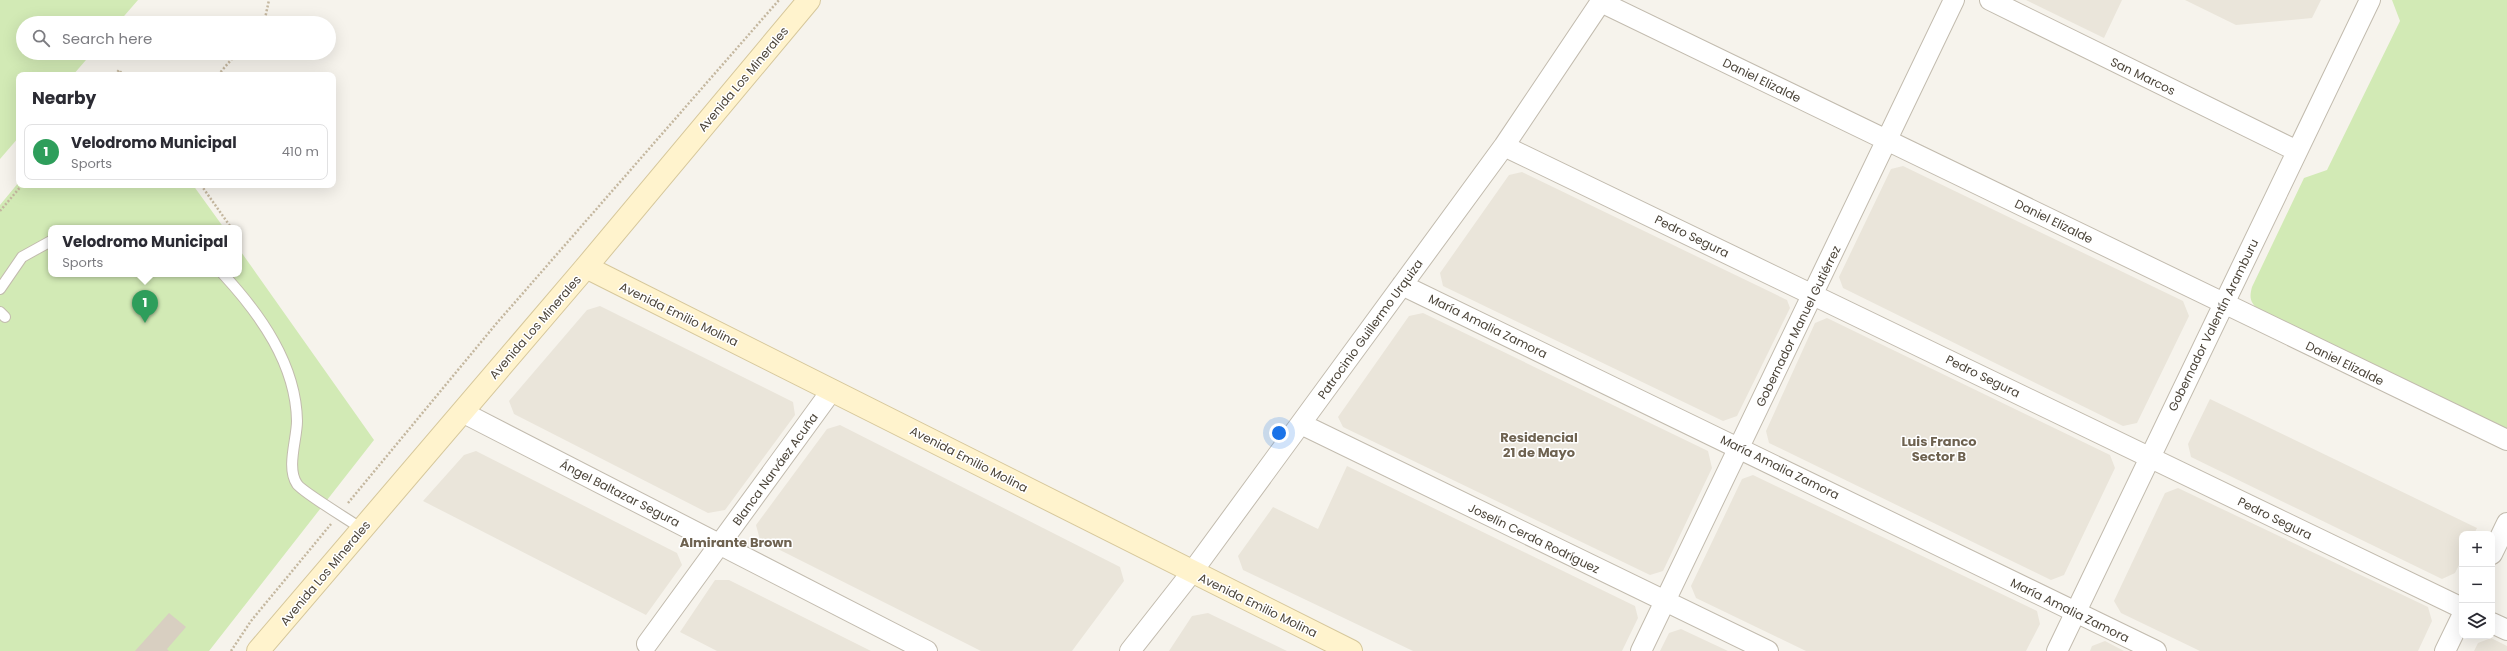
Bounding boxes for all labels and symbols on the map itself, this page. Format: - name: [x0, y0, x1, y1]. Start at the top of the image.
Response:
- street label: Avenida Los Minerales: [694, 23, 792, 135]
- street label: San Marcos: [2108, 53, 2178, 99]
- street label: Daniel Elizalde: [1720, 54, 1804, 106]
- street label: Daniel Elizalde: [2012, 195, 2096, 247]
- street label: Pedro Segura: [1652, 211, 1732, 261]
- street label: Gobernador Valentín Aramburu: [2164, 236, 2262, 414]
- street label: Gobernador Manuel Gutiérrez: [1751, 243, 1845, 409]
- street label: Patrocinio Guillermo Urquiza: [1313, 256, 1427, 402]
- street label: Avenida Los Minerales: [485, 271, 585, 383]
- street label: Avenida Emilio Molina: [617, 278, 741, 350]
- pin: 1: [132, 290, 158, 323]
- street label: María Amalia Zamora: [1426, 290, 1550, 362]
- street label: Daniel Elizalde: [2303, 337, 2387, 389]
- street label: Pedro Segura: [1943, 351, 2023, 401]
- street label: Blanca Narváez Acuña: [728, 409, 822, 529]
- street label: Avenida Emilio Molina: [907, 422, 1031, 496]
- your location: [1269, 423, 1289, 443]
- district label: Residencial 21 de Mayo: [1500, 428, 1578, 462]
- street label: María Amalia Zamora: [1718, 431, 1842, 503]
- district label: Luis Franco Sector B: [1901, 432, 1977, 466]
- street label: Ángel Baltazar Segura: [557, 455, 683, 531]
- street label: Pedro Segura: [2235, 493, 2315, 543]
- street label: Joselín Cerda Rodríguez: [1465, 499, 1603, 577]
- street label: Avenida Los Minerales: [276, 517, 374, 629]
- district label: Almirante Brown: [680, 533, 793, 552]
- street label: Avenida Emilio Molina: [1196, 569, 1320, 641]
- street label: María Amalia Zamora: [2008, 574, 2132, 646]

